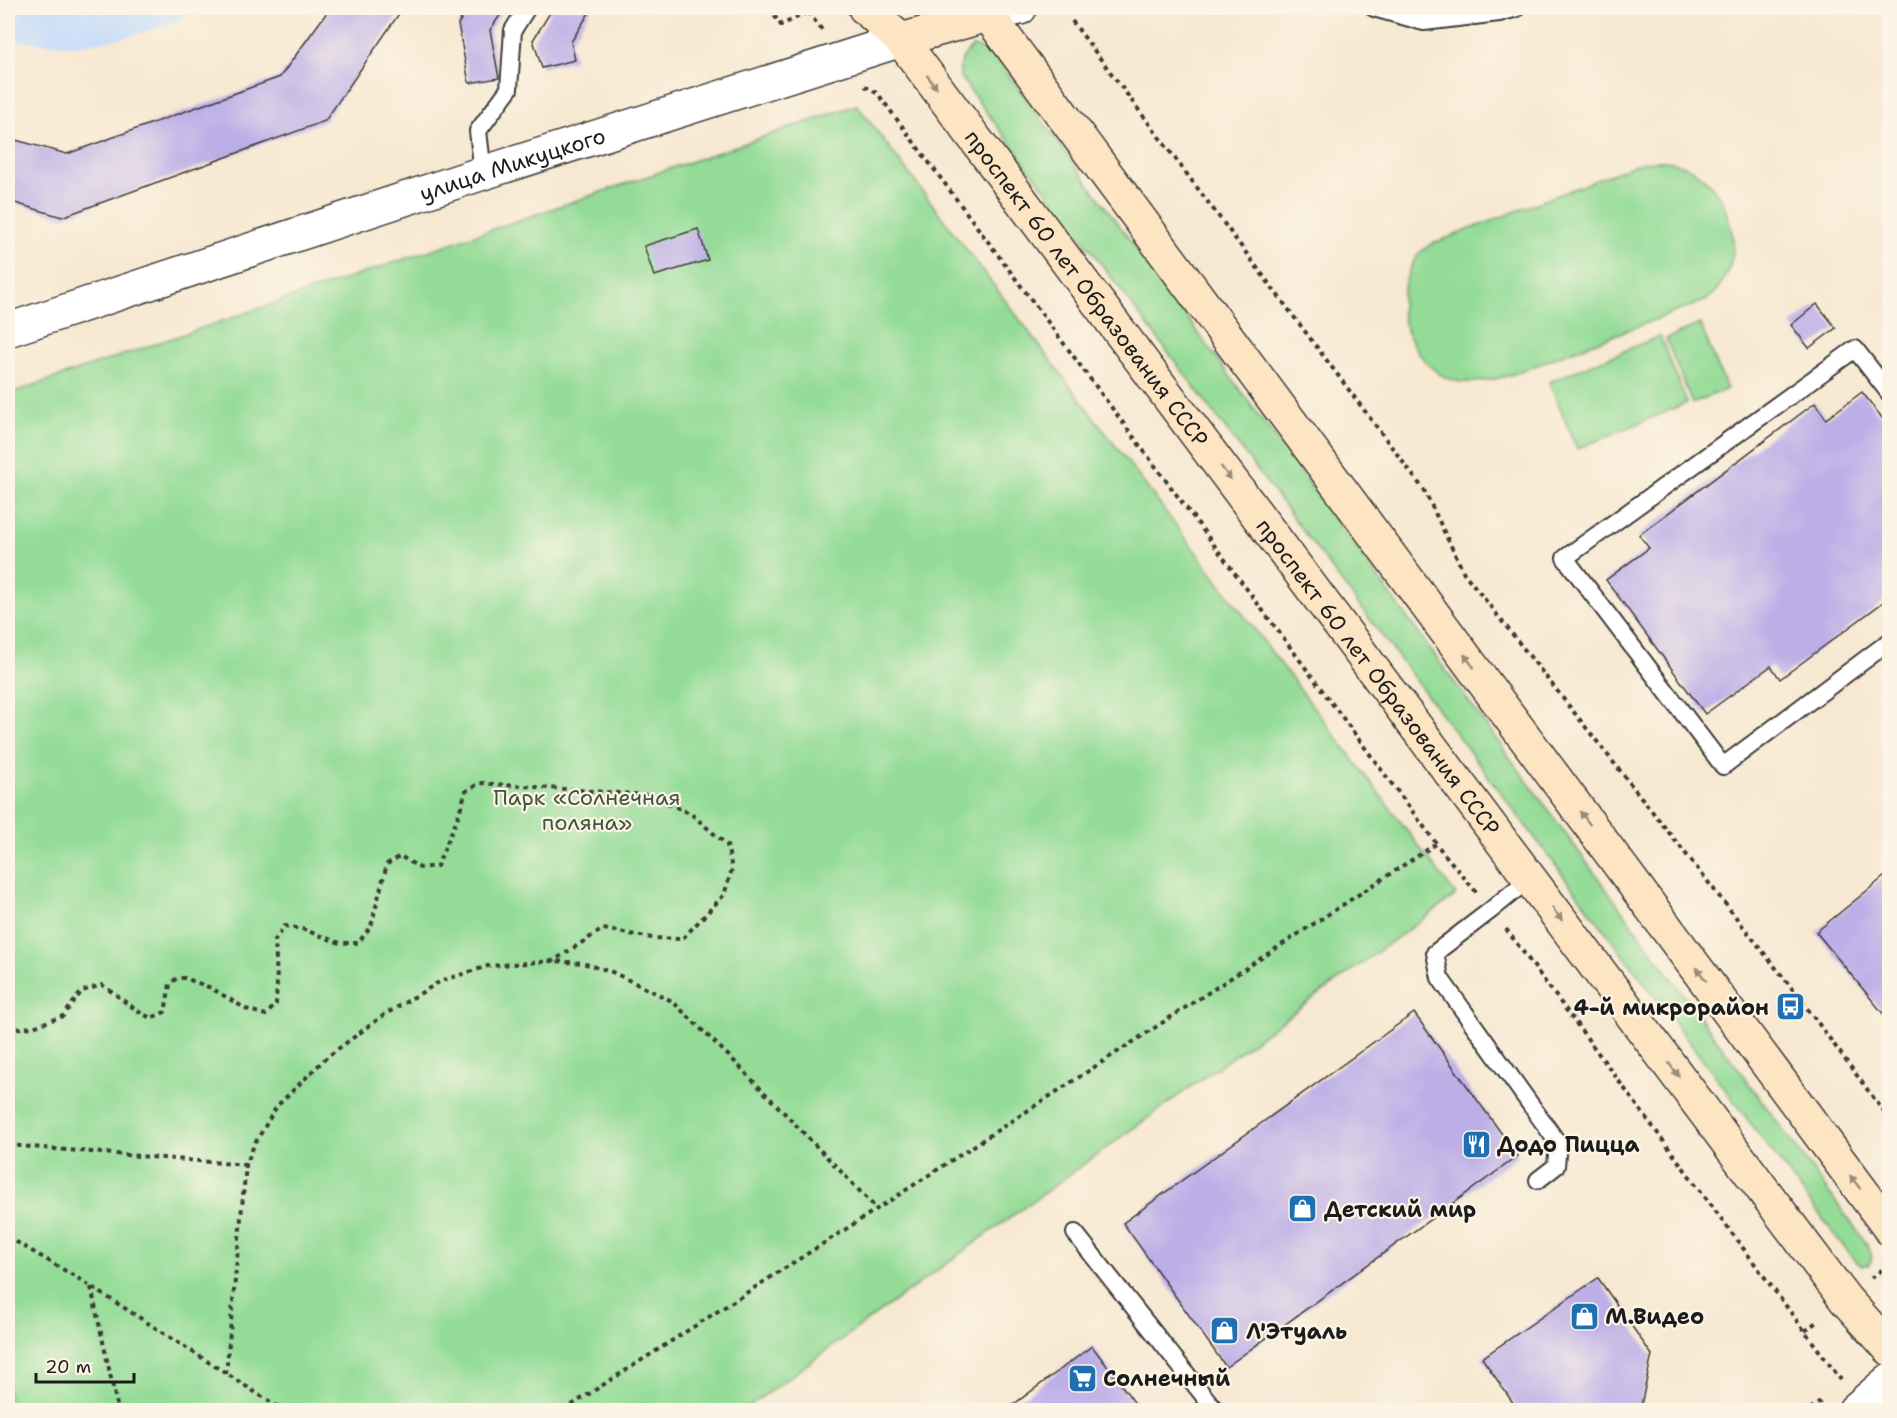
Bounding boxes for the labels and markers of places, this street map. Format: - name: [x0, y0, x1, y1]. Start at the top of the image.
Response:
- bus stop icon: 4-й микрорайон: [1774, 991, 1806, 1023]
- place label: 4-й микрорайон: [1573, 993, 1769, 1022]
- restaurant icon: Додо Пицца: [1460, 1128, 1492, 1160]
- place label: Додо Пицца: [1497, 1130, 1640, 1159]
- shop icon: Детский мир: [1287, 1193, 1319, 1225]
- place label: Детский мир: [1324, 1195, 1476, 1224]
- shop icon: М.Видео: [1568, 1300, 1600, 1332]
- place label: М.Видео: [1605, 1302, 1704, 1331]
- shop icon: Л'Этуаль: [1209, 1315, 1241, 1347]
- place label: Л'Этуаль: [1246, 1317, 1347, 1346]
- supermarket icon: Солнечный: [1066, 1362, 1098, 1394]
- place label: Солнечный: [1103, 1364, 1230, 1393]

